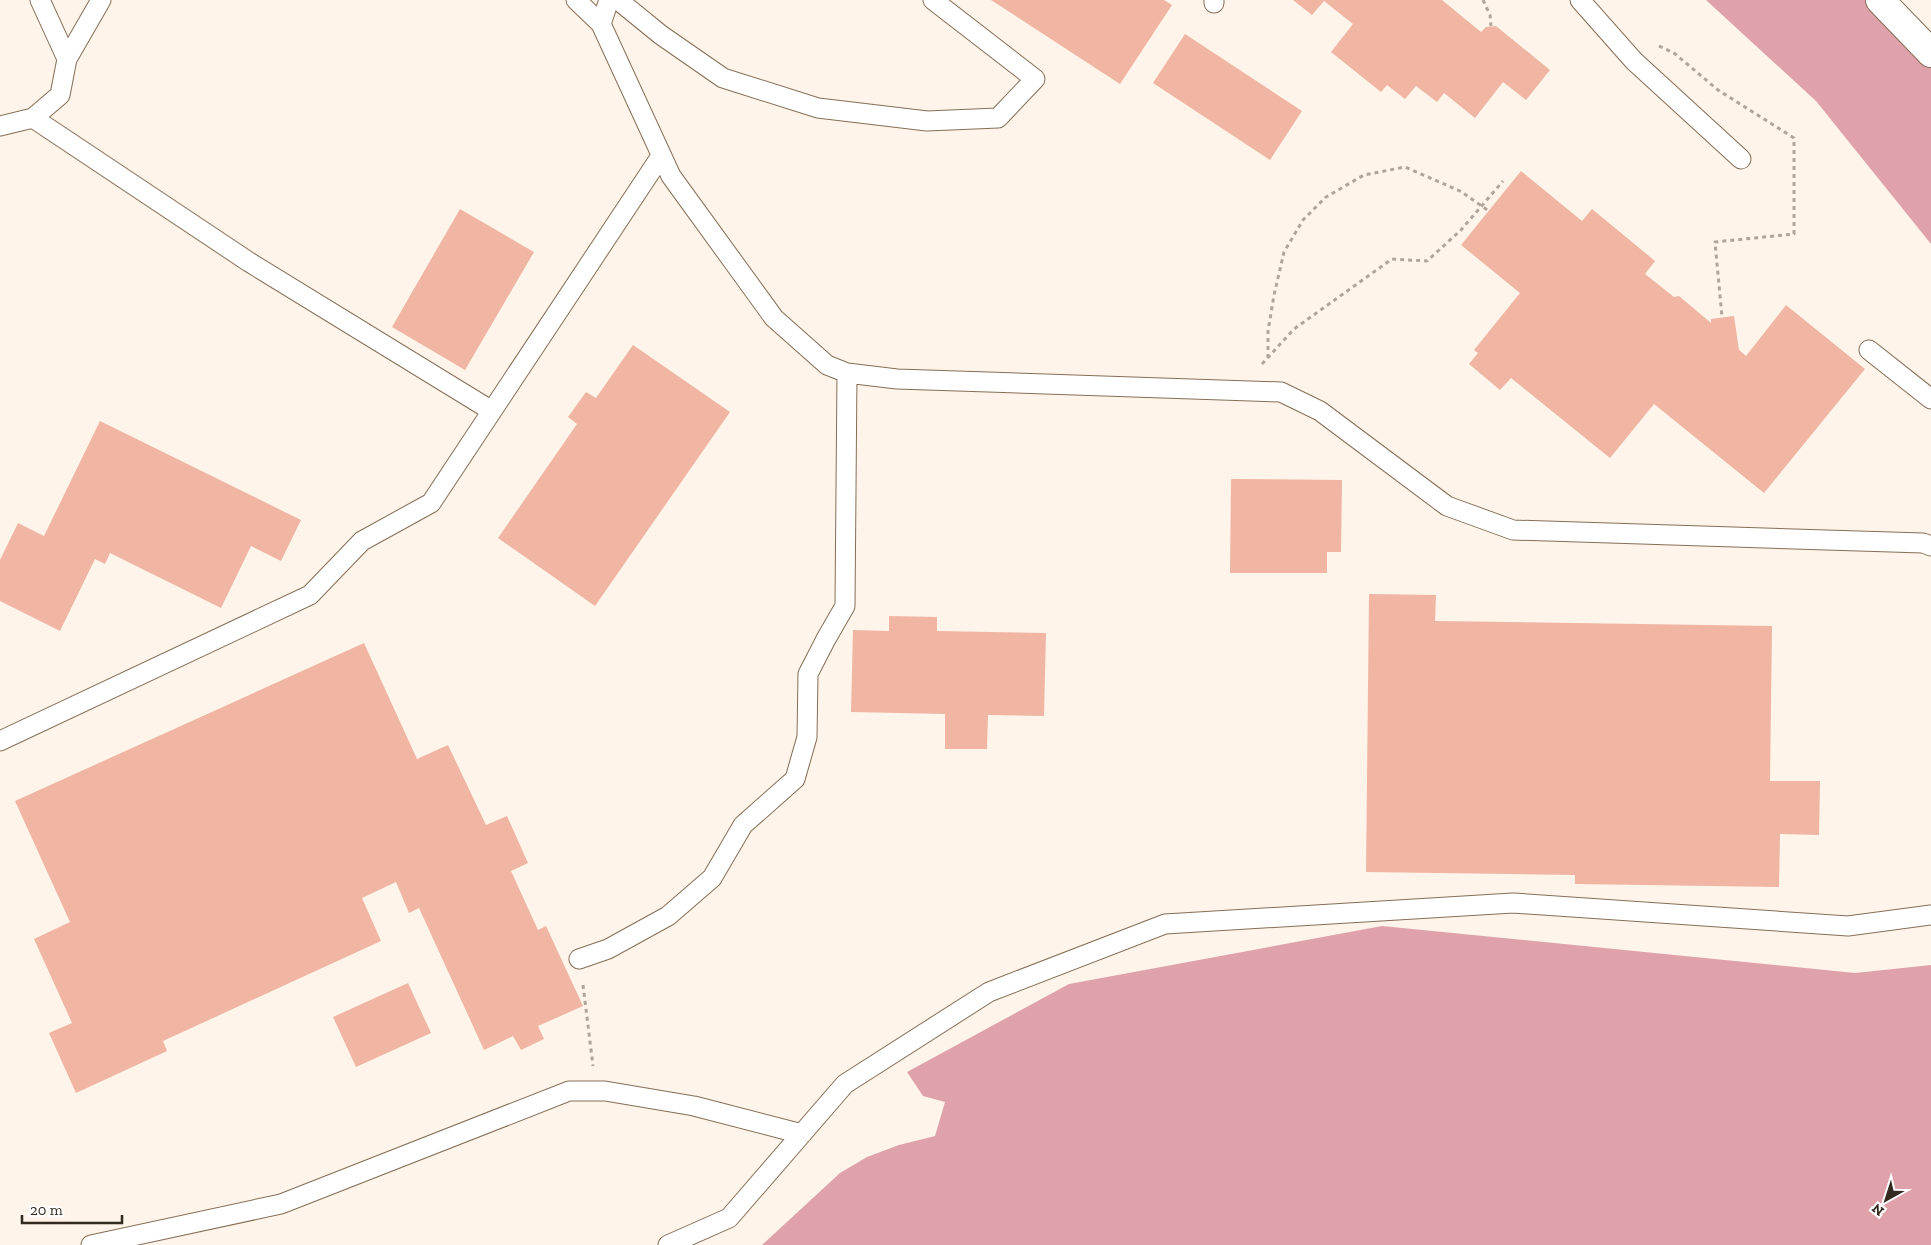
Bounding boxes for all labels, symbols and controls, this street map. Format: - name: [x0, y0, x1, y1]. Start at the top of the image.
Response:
- north arrow: [1861, 1175, 1911, 1225]
- scale bar: [22, 1192, 122, 1224]
- text: N: [1868, 1200, 1888, 1220]
- text: 20 m: [30, 1201, 63, 1219]

